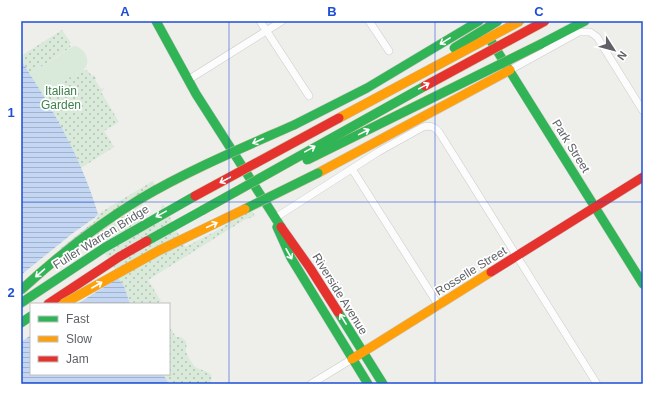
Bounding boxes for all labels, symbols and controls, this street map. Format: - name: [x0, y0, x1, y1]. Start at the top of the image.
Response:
- text: A: [120, 4, 130, 19]
- text: B: [327, 4, 337, 19]
- text: C: [534, 4, 544, 19]
- north arrow: [594, 30, 634, 70]
- one-way arrow: [439, 38, 451, 46]
- text: N: [615, 49, 629, 63]
- one-way arrow: [418, 82, 430, 90]
- park label: Italian Garden: [41, 84, 81, 112]
- text: 1: [7, 105, 15, 120]
- street label: Park Street: [549, 117, 593, 176]
- one-way arrow: [358, 128, 370, 135]
- one-way arrow: [252, 138, 264, 145]
- one-way arrow: [304, 145, 316, 152]
- one-way arrow: [219, 176, 231, 184]
- street label: Fuller Warren Bridge: [51, 202, 152, 272]
- one-way arrow: [155, 211, 167, 219]
- one-way arrow: [206, 221, 218, 228]
- street label: Rosselle Street: [433, 243, 510, 298]
- one-way arrow: [286, 248, 293, 260]
- street label: Riverside Avenue: [309, 251, 371, 337]
- one-way arrow: [35, 268, 45, 278]
- one-way arrow: [91, 280, 103, 288]
- text: 2: [7, 285, 15, 300]
- legend: [30, 303, 170, 375]
- text: Fast: [66, 312, 90, 326]
- one-way arrow: [338, 313, 346, 325]
- text: Slow: [66, 332, 92, 346]
- text: Jam: [66, 352, 89, 366]

